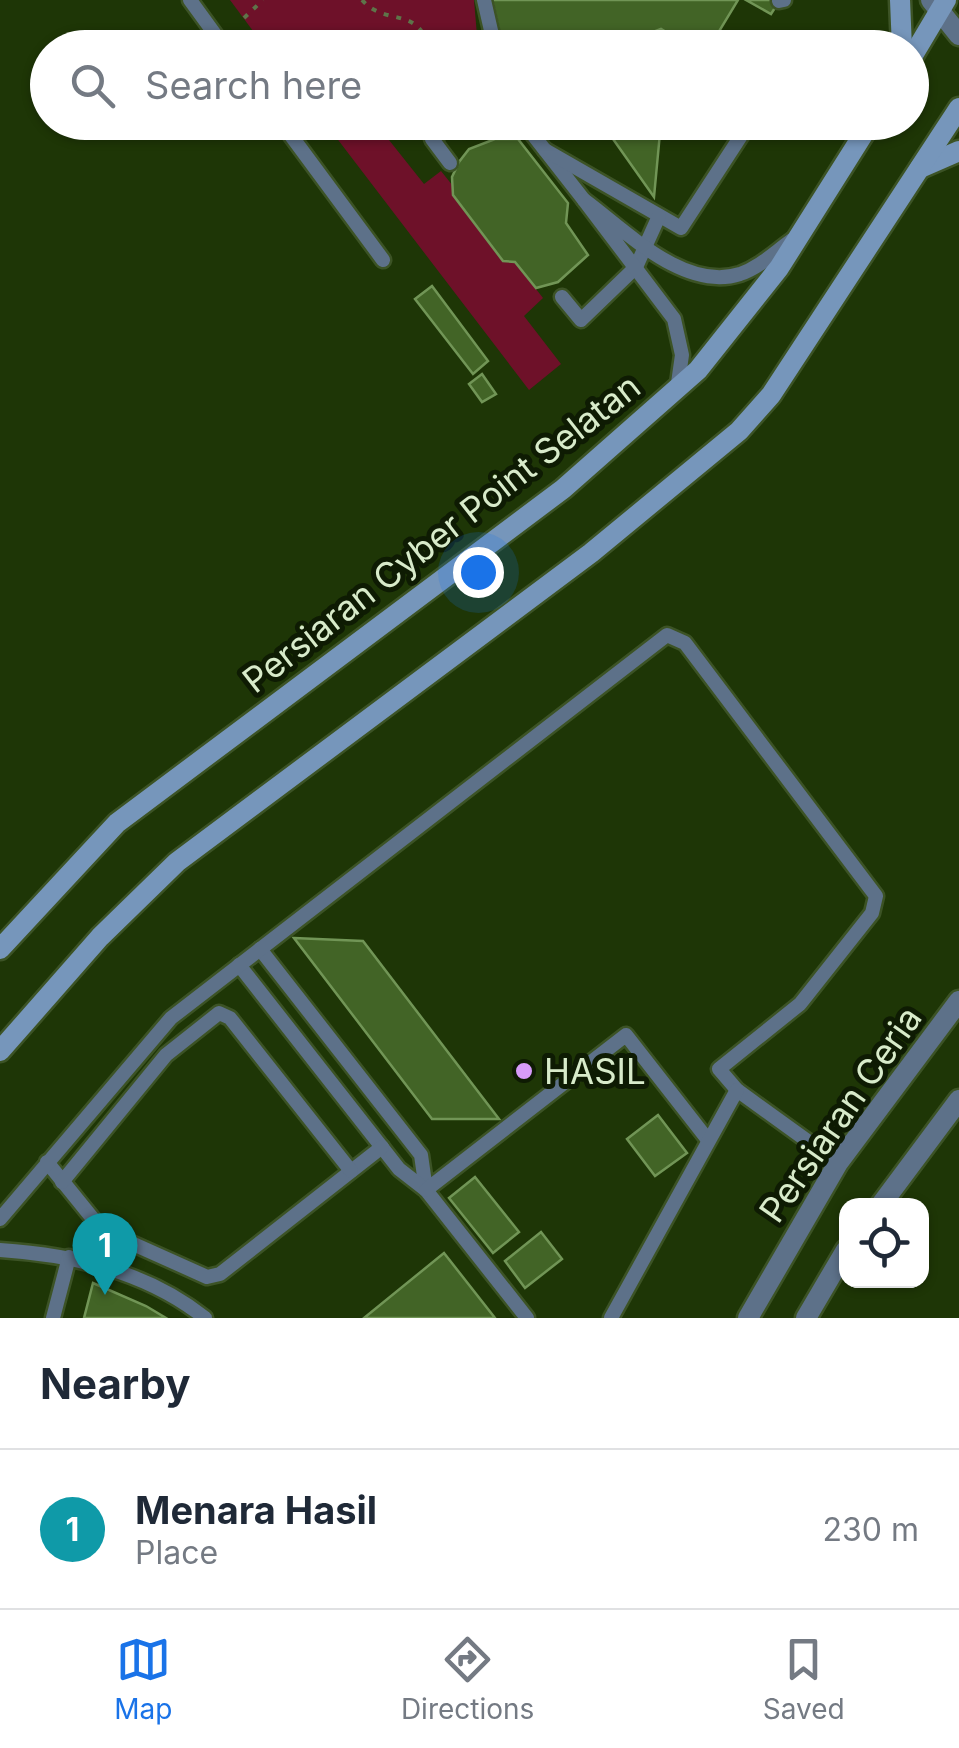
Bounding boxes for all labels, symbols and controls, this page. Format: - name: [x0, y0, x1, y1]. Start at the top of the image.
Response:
- search box: [30, 30, 929, 140]
- icon: search: [65, 58, 120, 113]
- text: Search here: [145, 62, 362, 108]
- street label: Persiaran Cyber Point Selatan: [234, 365, 648, 701]
- your location: [453, 547, 504, 598]
- street label: Persiaran Ceria: [750, 998, 930, 1230]
- place label: HASIL: [544, 1050, 646, 1092]
- marker: HASIL: [513, 1060, 535, 1082]
- map controls: [839, 1198, 929, 1288]
- button: locate: [839, 1198, 929, 1288]
- pin: 1: [72, 1212, 138, 1295]
- text: Nearby: [40, 1358, 191, 1409]
- text: Menara Hasil: [135, 1487, 377, 1533]
- text: 1: [66, 1510, 79, 1549]
- text: 230 m: [823, 1510, 919, 1549]
- text: Place: [135, 1533, 218, 1572]
- tab: Map: [114, 1632, 172, 1726]
- tab: Directions: [401, 1632, 534, 1726]
- tab: Saved: [763, 1632, 845, 1726]

